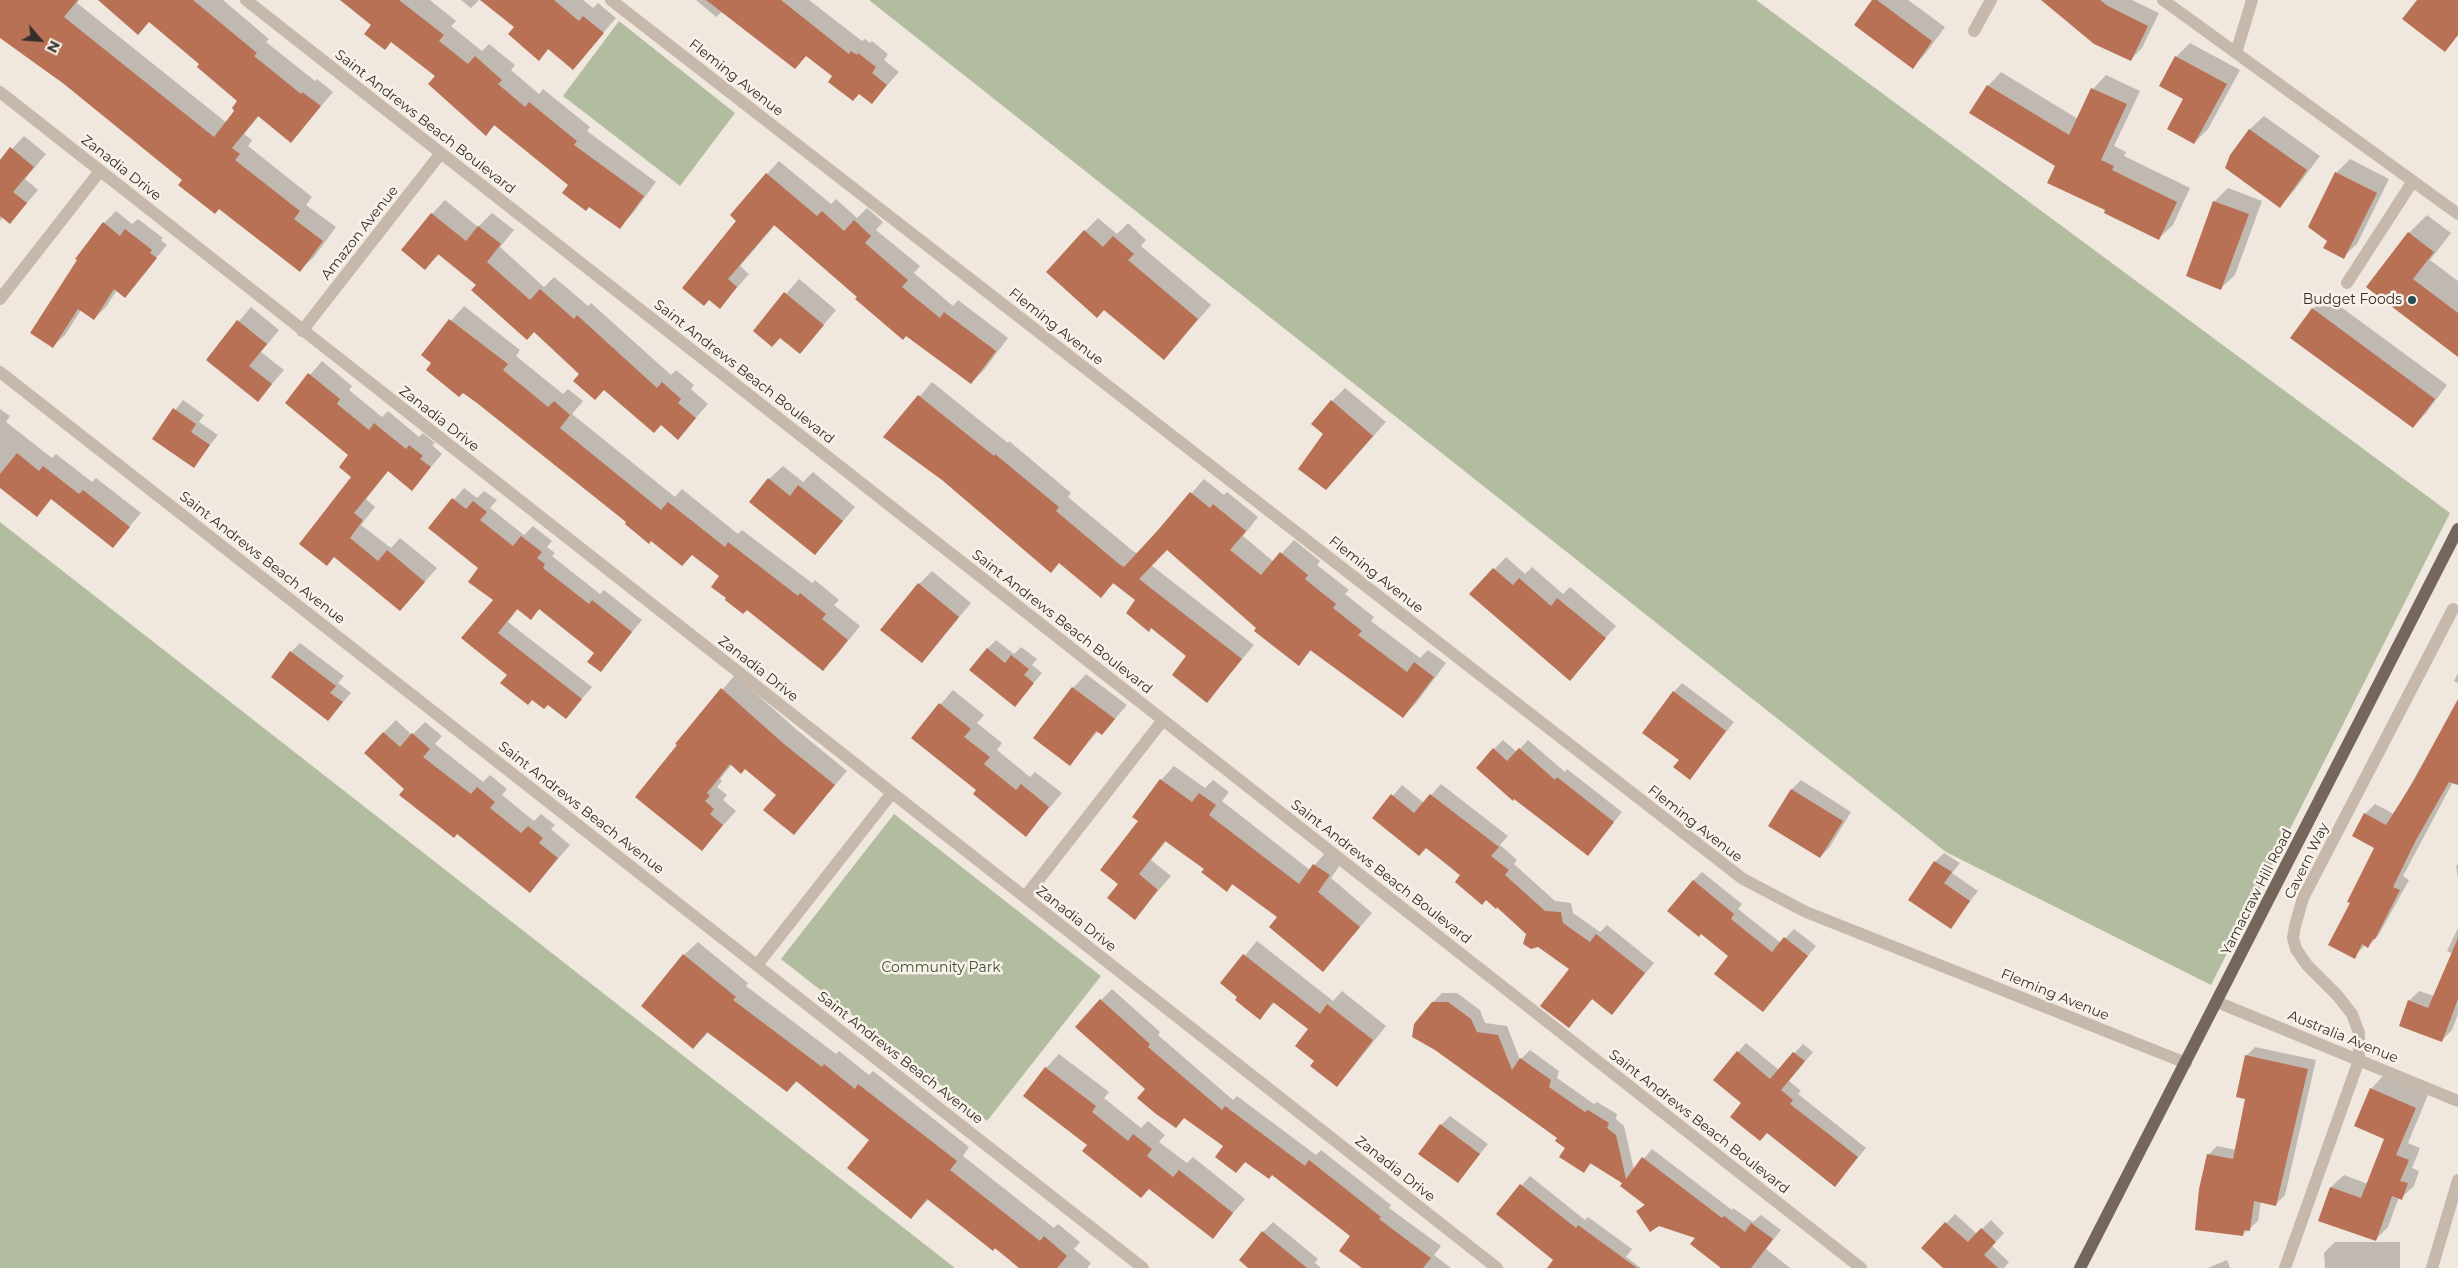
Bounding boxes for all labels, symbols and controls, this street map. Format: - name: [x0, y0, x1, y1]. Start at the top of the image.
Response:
- north arrow: [15, 15, 65, 65]
- street label: Fleming Avenue: [685, 36, 787, 120]
- text: N: [43, 38, 64, 56]
- street label: Saint Andrews Beach Boulevard: [331, 46, 519, 198]
- street label: Zanadia Drive: [78, 132, 164, 204]
- street label: Amazon Avenue: [318, 183, 402, 283]
- street label: Fleming Avenue: [1005, 285, 1107, 369]
- place label: Budget Foods: [2303, 292, 2402, 308]
- marker: Budget Foods: [2406, 294, 2418, 306]
- street label: Saint Andrews Beach Boulevard: [650, 296, 838, 448]
- street label: Zanadia Drive: [396, 383, 482, 455]
- street label: Saint Andrews Beach Avenue: [176, 488, 348, 628]
- street label: Fleming Avenue: [1325, 533, 1427, 617]
- street label: Saint Andrews Beach Boulevard: [968, 546, 1156, 698]
- street label: Zanadia Drive: [715, 633, 801, 705]
- street label: Saint Andrews Beach Avenue: [495, 738, 667, 878]
- street label: Fleming Avenue: [1644, 782, 1746, 866]
- street label: Saint Andrews Beach Boulevard: [1287, 796, 1475, 948]
- street label: Cavern Way: [2281, 820, 2333, 902]
- street label: Yamacraw Hill Road: [2218, 826, 2296, 958]
- street label: Zanadia Drive: [1033, 883, 1119, 955]
- park label: Community Park: [881, 960, 1001, 976]
- street label: Fleming Avenue: [1998, 966, 2112, 1024]
- street label: Saint Andrews Beach Avenue: [814, 988, 986, 1128]
- street label: Australia Avenue: [2285, 1007, 2401, 1067]
- street label: Saint Andrews Beach Boulevard: [1605, 1046, 1793, 1198]
- street label: Zanadia Drive: [1352, 1133, 1438, 1205]

